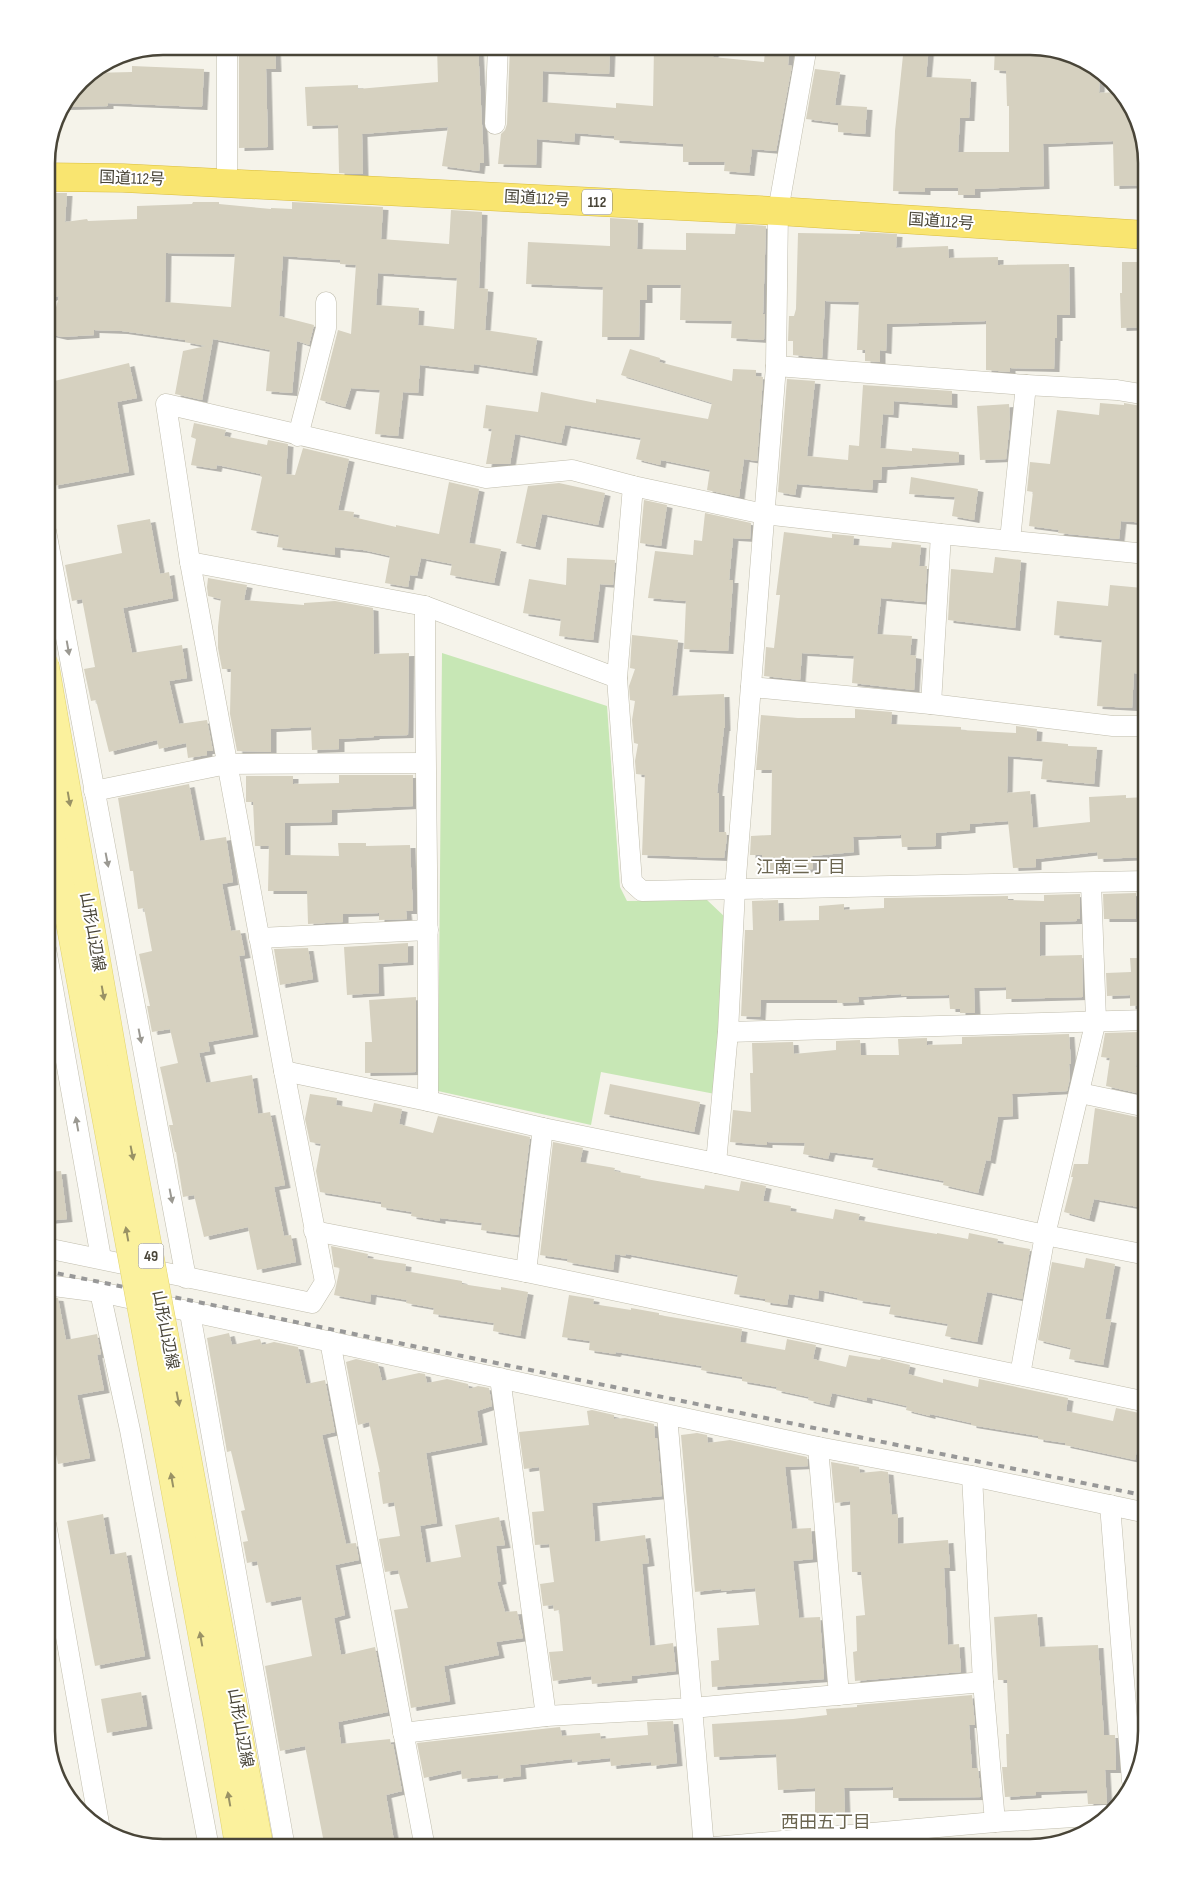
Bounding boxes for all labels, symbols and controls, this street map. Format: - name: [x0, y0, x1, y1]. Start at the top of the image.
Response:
- street label: 国道112号: [99, 168, 165, 190]
- street label: 国道112号: [504, 188, 570, 210]
- road number: 112: [582, 190, 612, 214]
- street label: 国道112号: [907, 210, 975, 234]
- one-way arrow: [65, 640, 73, 656]
- one-way arrow: [66, 791, 74, 807]
- one-way arrow: [104, 852, 112, 868]
- district label: 江南三丁目: [756, 857, 846, 878]
- street label: 山形山辺線: [76, 891, 108, 973]
- one-way arrow: [100, 986, 108, 1002]
- one-way arrow: [137, 1029, 145, 1045]
- one-way arrow: [73, 1116, 81, 1132]
- one-way arrow: [128, 1145, 136, 1161]
- one-way arrow: [167, 1189, 175, 1205]
- one-way arrow: [122, 1225, 130, 1241]
- road number: 49: [138, 1244, 164, 1268]
- street label: 山形山辺線: [148, 1289, 182, 1371]
- one-way arrow: [174, 1391, 182, 1406]
- one-way arrow: [167, 1471, 175, 1487]
- one-way arrow: [197, 1631, 205, 1647]
- street label: 山形山辺線: [224, 1687, 256, 1769]
- one-way arrow: [225, 1791, 233, 1807]
- district label: 西田五丁目: [781, 1812, 871, 1833]

